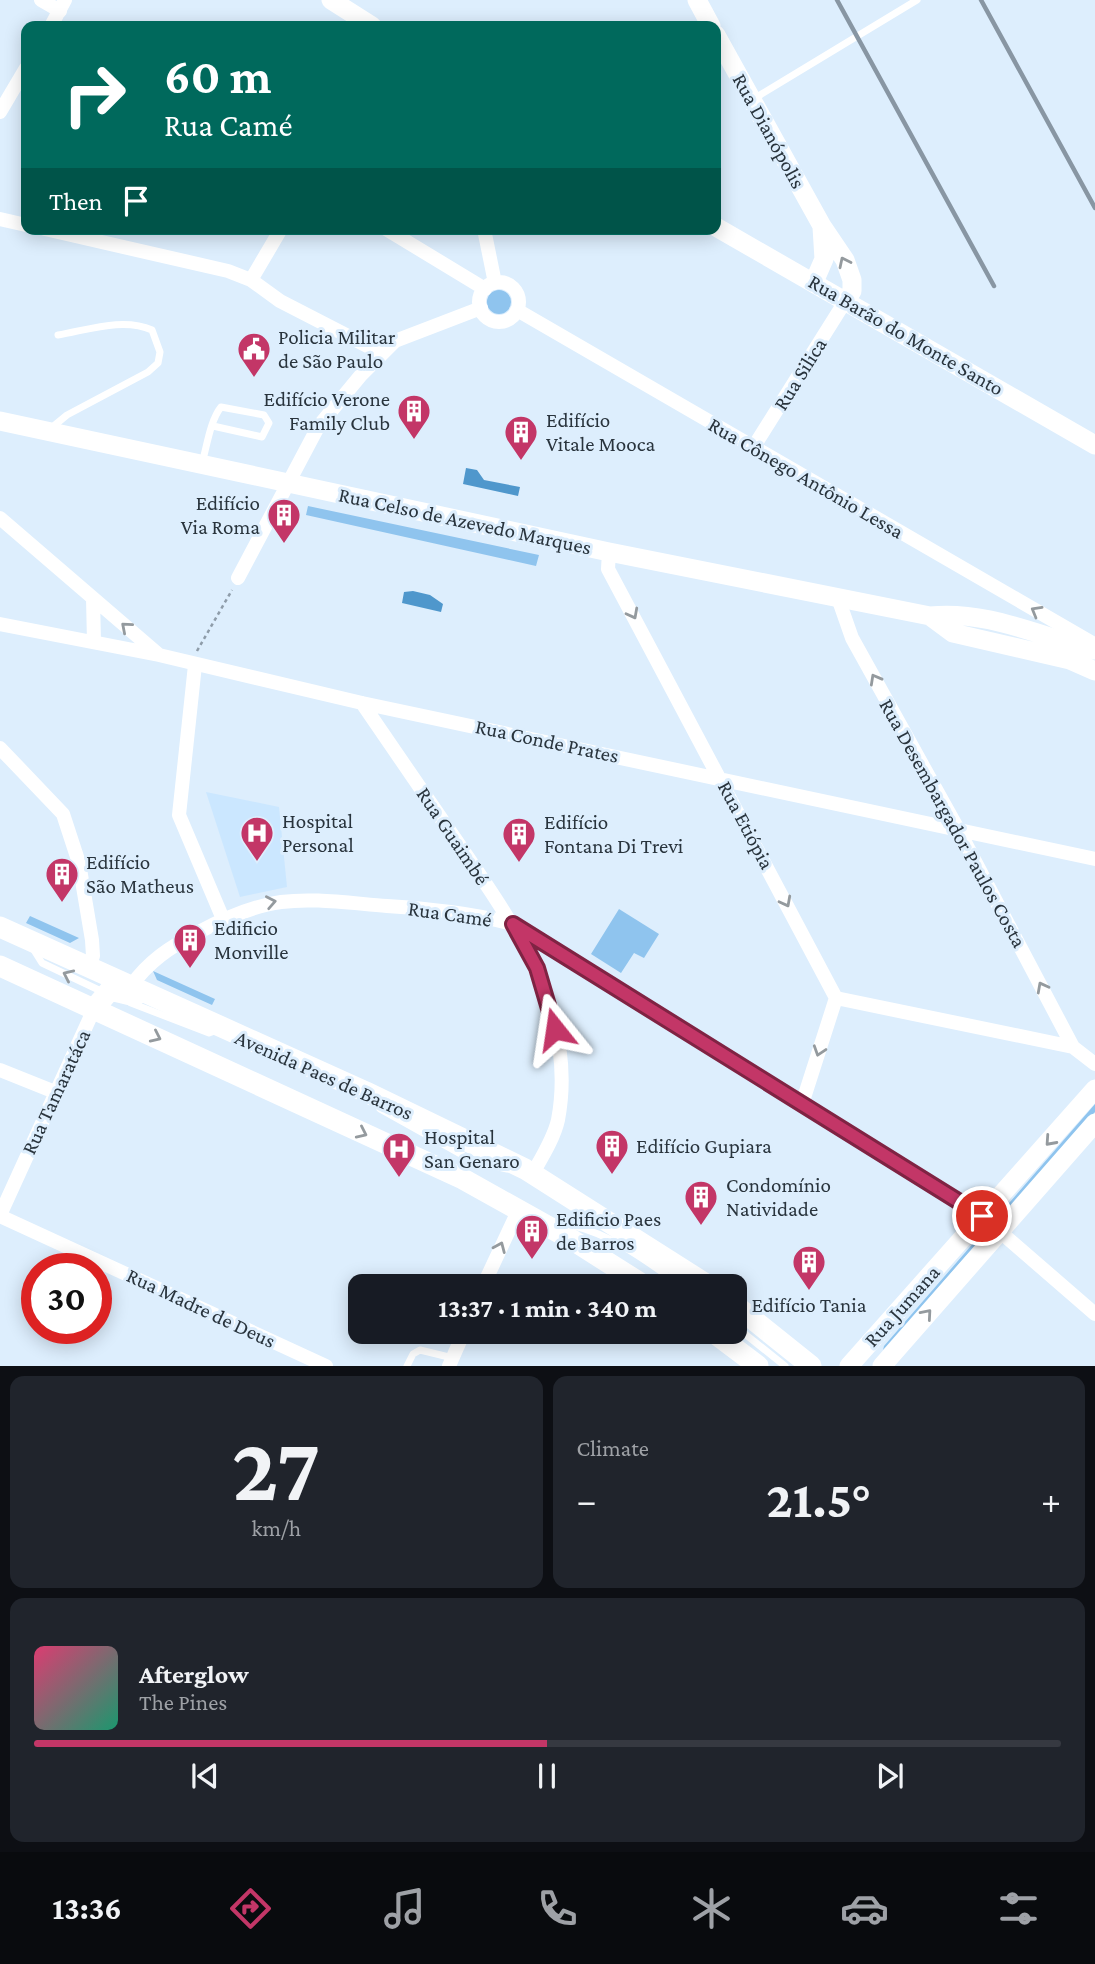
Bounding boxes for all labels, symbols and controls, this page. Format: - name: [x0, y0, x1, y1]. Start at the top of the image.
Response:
- icon: right: [49, 49, 140, 140]
- text: 60 m: [164, 49, 271, 104]
- street label: Rua Dianópolis: [728, 69, 810, 193]
- text: Rua Camé: [164, 107, 292, 143]
- icon: arrive: [117, 182, 155, 220]
- text: Then: [49, 187, 103, 216]
- one-way arrow: [838, 257, 852, 269]
- street label: Rua Barão do Monte Santo: [804, 269, 1008, 401]
- place label: Policia Militar de São Paulo: [278, 325, 396, 373]
- public building icon: Policia Militar de São Paulo: [235, 330, 273, 379]
- street label: Rua Silica: [768, 333, 832, 415]
- place label: Edifício Verone Family Club: [264, 387, 390, 435]
- building icon: Edifício Verone Family Club: [395, 392, 433, 441]
- place label: Edifício Vitale Mooca: [546, 408, 655, 456]
- street label: Rua Cônego Antônio Lessa: [704, 412, 908, 544]
- building icon: Edifício Vitale Mooca: [502, 413, 540, 462]
- street label: Rua Celso de Azevedo Marques: [336, 482, 594, 560]
- place label: Edifício Via Roma: [181, 491, 260, 539]
- building icon: Edifício Via Roma: [265, 496, 303, 545]
- one-way arrow: [1030, 606, 1043, 619]
- one-way arrow: [625, 607, 638, 619]
- one-way arrow: [122, 622, 135, 635]
- one-way arrow: [870, 674, 883, 687]
- street label: Rua Desembargador Paulos Costa: [874, 694, 1032, 952]
- street label: Rua Conde Prates: [473, 714, 621, 768]
- street label: Rua Etiópia: [713, 777, 779, 873]
- street label: Rua Guaimbé: [412, 783, 494, 889]
- place label: Hospital Personal: [282, 809, 354, 857]
- place label: Edifício Fontana Di Trevi: [544, 810, 684, 858]
- hospital icon: Hospital Personal: [238, 814, 276, 863]
- building icon: Edifício Fontana Di Trevi: [500, 815, 538, 864]
- place label: Edifício São Matheus: [86, 850, 194, 898]
- building icon: Edifício São Matheus: [43, 855, 81, 904]
- one-way arrow: [777, 894, 791, 907]
- one-way arrow: [265, 896, 277, 911]
- street label: Rua Camé: [407, 896, 493, 932]
- place label: Edificio Monville: [214, 916, 289, 964]
- building icon: Edificio Monville: [171, 921, 209, 970]
- one-way arrow: [63, 969, 75, 983]
- one-way arrow: [1036, 982, 1050, 994]
- position arrow: [518, 992, 592, 1066]
- street label: Avenida Paes de Barros: [232, 1025, 416, 1125]
- street label: Rua Tamaratáca: [17, 1026, 96, 1158]
- one-way arrow: [149, 1029, 161, 1043]
- one-way arrow: [813, 1045, 827, 1057]
- one-way arrow: [355, 1124, 368, 1138]
- place label: Hospital San Genaro: [424, 1125, 520, 1173]
- building icon: Edifício Gupiara: [593, 1127, 631, 1176]
- hospital icon: Hospital San Genaro: [380, 1130, 418, 1179]
- one-way arrow: [1046, 1132, 1058, 1145]
- place label: Edifício Gupiara: [636, 1134, 772, 1158]
- place label: Condomínio Natividade: [726, 1173, 831, 1221]
- building icon: Condomínio Natividade: [682, 1178, 720, 1227]
- pin: [952, 1186, 1012, 1246]
- icon: arrive: [963, 1197, 1001, 1235]
- place label: Edificio Paes de Barros: [556, 1207, 661, 1255]
- building icon: Edificio Paes de Barros: [513, 1212, 551, 1261]
- one-way arrow: [492, 1242, 506, 1254]
- building icon: Edifício Tania: [790, 1243, 828, 1292]
- speed limit sign: 30: [21, 1253, 112, 1344]
- street label: Rua Jumana: [859, 1260, 945, 1352]
- street label: Rua Madre de Deus: [123, 1263, 279, 1353]
- place label: Edifício Tania: [751, 1293, 867, 1317]
- text: 13:37 · 1 min · 340 m: [438, 1294, 657, 1323]
- one-way arrow: [919, 1309, 931, 1322]
- text: 27: [232, 1418, 320, 1520]
- text: Climate: [577, 1435, 649, 1461]
- text: 21.5°: [766, 1470, 871, 1528]
- text: −: [577, 1479, 597, 1521]
- text: +: [1041, 1479, 1061, 1521]
- text: km/h: [251, 1515, 301, 1541]
- text: Afterglow: [139, 1660, 249, 1689]
- text: The Pines: [139, 1689, 227, 1715]
- icon: previous: [186, 1757, 224, 1795]
- icon: pause: [528, 1757, 566, 1795]
- icon: next: [871, 1757, 909, 1795]
- icon: directions: [226, 1884, 275, 1933]
- icon: music: [380, 1884, 429, 1933]
- icon: phone: [533, 1884, 582, 1933]
- icon: climate: [687, 1884, 736, 1933]
- icon: car: [840, 1884, 889, 1933]
- icon: filters: [994, 1884, 1043, 1933]
- text: 13:36: [52, 1890, 122, 1926]

